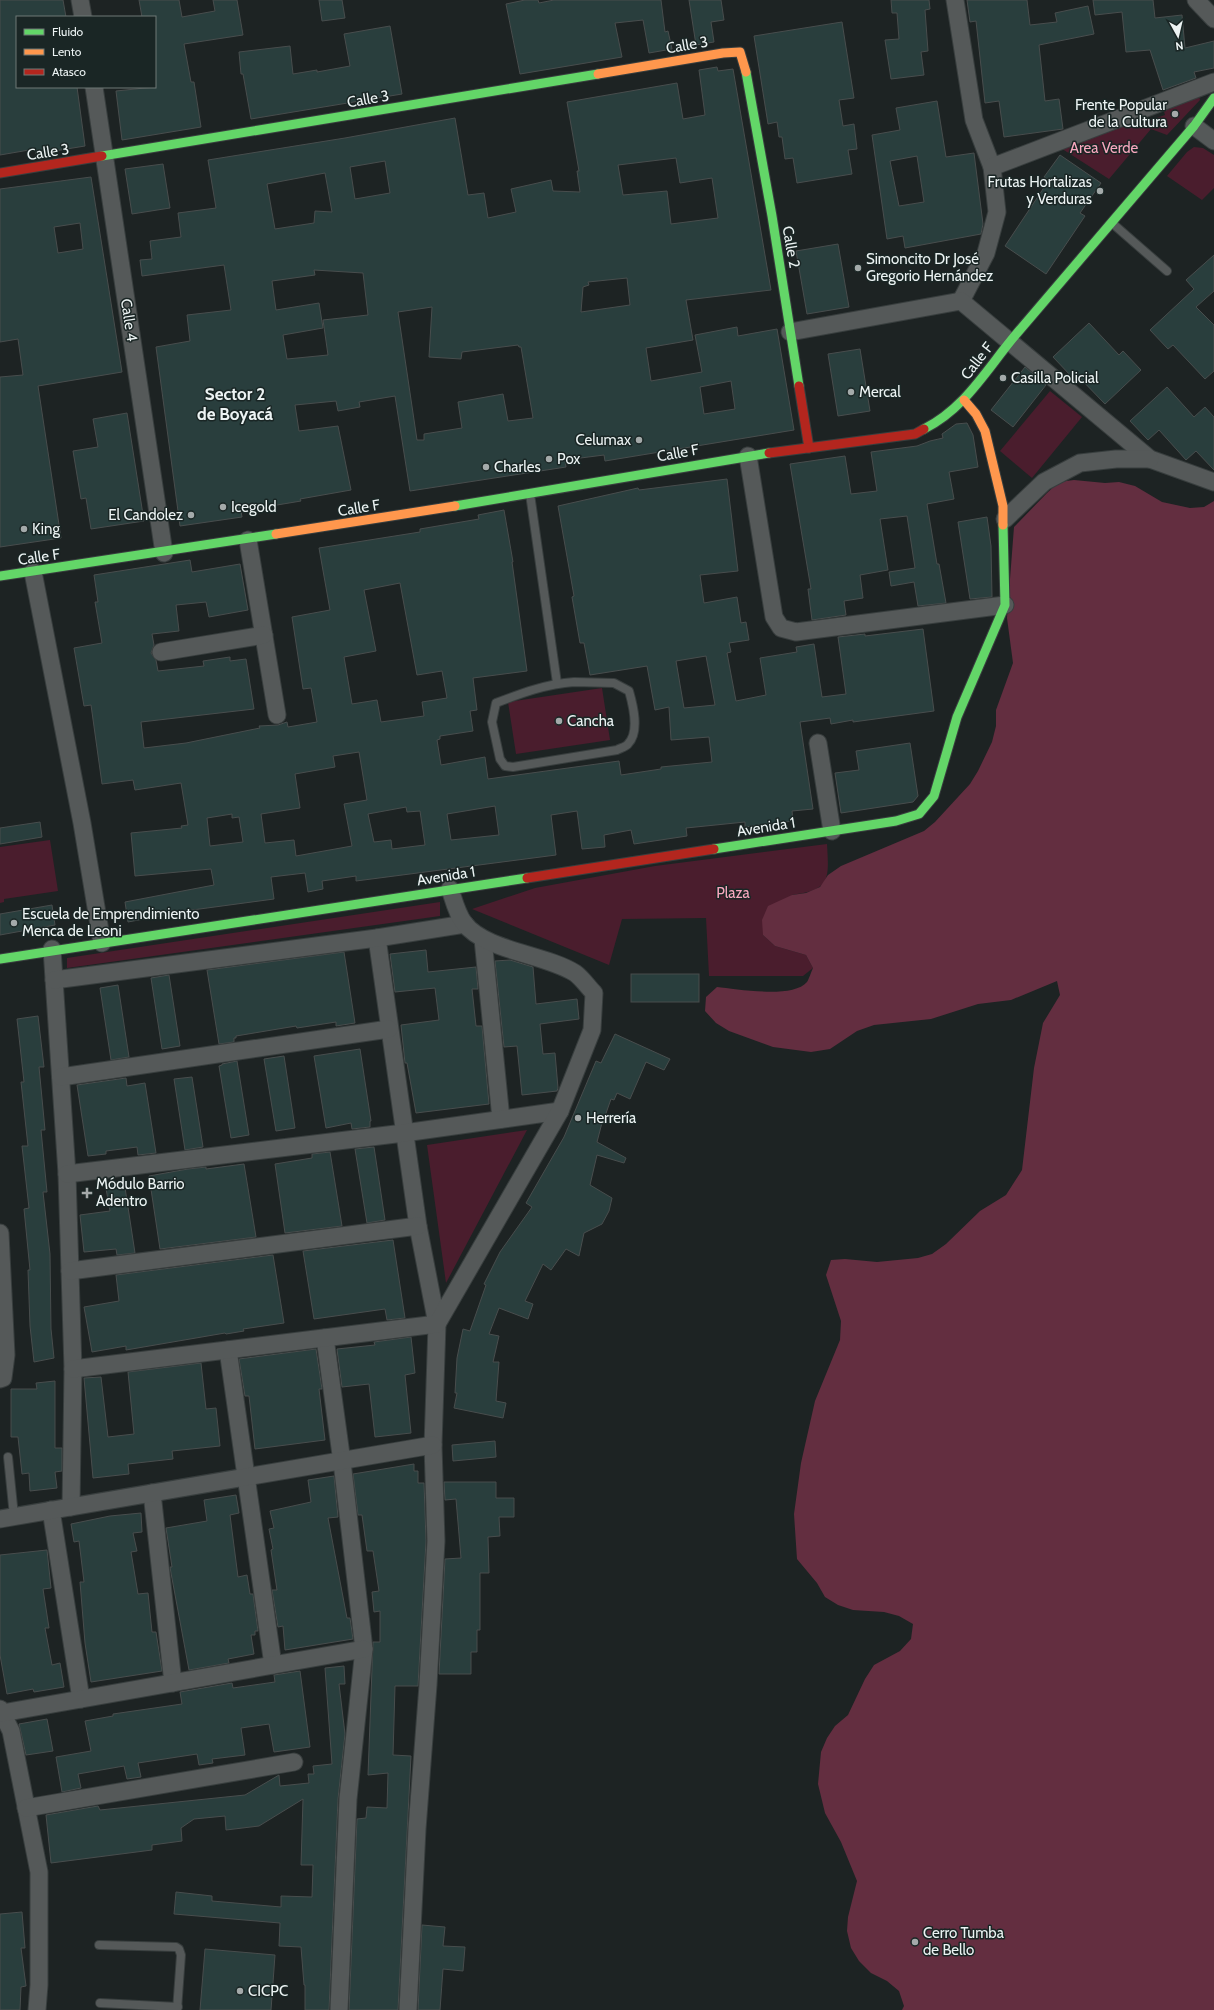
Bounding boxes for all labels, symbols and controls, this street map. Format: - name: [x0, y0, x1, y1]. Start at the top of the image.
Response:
- legend: [16, 16, 156, 88]
- north arrow: [1158, 16, 1198, 56]
- text: Fluido: [52, 24, 84, 39]
- street label: Calle 3: [664, 32, 710, 58]
- text: N: [1175, 38, 1184, 53]
- text: Lento: [52, 44, 82, 59]
- text: Atasco: [52, 64, 86, 79]
- street label: Calle 3: [345, 86, 391, 112]
- place label: Frente Popular de la Cultura: [1075, 96, 1168, 131]
- marker: Frente Popular de la Cultura: [1170, 109, 1180, 119]
- park label: Area Verde: [1070, 139, 1139, 157]
- street label: Calle 3: [26, 140, 70, 164]
- place label: Frutas Hortalizas y Verduras: [988, 173, 1092, 208]
- marker: Frutas Hortalizas y Verduras: [1095, 186, 1105, 196]
- street label: Calle 2: [778, 225, 804, 270]
- place label: Simoncito Dr José Gregorio Hernández: [866, 250, 993, 285]
- marker: Simoncito Dr José Gregorio Hernández: [853, 263, 863, 273]
- street label: Calle 4: [117, 297, 141, 343]
- street label: Calle F: [957, 339, 997, 383]
- place label: Casilla Policial: [1011, 369, 1099, 387]
- marker: Casilla Policial: [998, 373, 1008, 383]
- place label: Mercal: [859, 383, 901, 401]
- district label: Sector 2 de Boyacá: [197, 384, 274, 424]
- marker: Mercal: [846, 387, 856, 397]
- place label: Celumax: [575, 431, 631, 449]
- marker: Celumax: [634, 435, 644, 445]
- street label: Calle F: [656, 440, 701, 466]
- place label: Pox: [557, 450, 580, 468]
- marker: Pox: [544, 454, 554, 464]
- place label: Charles: [494, 458, 541, 476]
- marker: Charles: [481, 462, 491, 472]
- street label: Calle F: [337, 496, 381, 520]
- place label: Icegold: [231, 498, 277, 516]
- marker: Icegold: [218, 502, 228, 512]
- place label: El Candolez: [108, 506, 183, 524]
- marker: El Candolez: [186, 510, 196, 520]
- place label: King: [32, 520, 60, 538]
- marker: King: [19, 524, 29, 534]
- street label: Calle F: [17, 545, 61, 569]
- place label: Cancha: [567, 712, 615, 730]
- marker: Cancha: [554, 716, 564, 726]
- street label: Avenida 1: [735, 813, 797, 841]
- street label: Avenida 1: [415, 862, 477, 890]
- park label: Plaza: [716, 884, 751, 902]
- place label: Escuela de Emprendimiento Menca de Leoni: [22, 905, 200, 940]
- marker: Escuela de Emprendimiento Menca de Leoni: [9, 918, 19, 928]
- place label: Herrería: [586, 1109, 637, 1127]
- marker: Herrería: [573, 1113, 583, 1123]
- place label: Módulo Barrio Adentro: [96, 1175, 185, 1210]
- marker: Módulo Barrio Adentro: [81, 1187, 93, 1199]
- place label: Cerro Tumba de Bello: [923, 1924, 1005, 1959]
- marker: Cerro Tumba de Bello: [910, 1937, 920, 1947]
- place label: CICPC: [248, 1982, 288, 2000]
- marker: CICPC: [235, 1986, 245, 1996]

